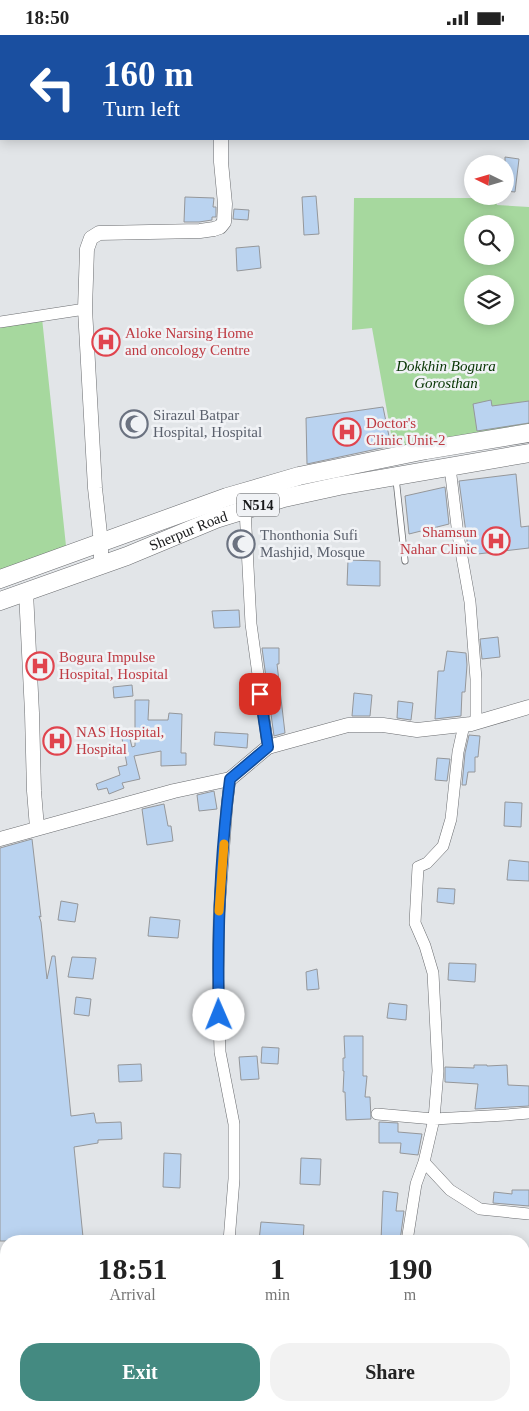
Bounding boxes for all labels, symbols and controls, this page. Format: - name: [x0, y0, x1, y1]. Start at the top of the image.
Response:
- text: 18:50: [25, 7, 69, 28]
- icon: left: [20, 55, 85, 120]
- text: 160 m: [103, 55, 193, 94]
- text: Turn left: [103, 96, 180, 121]
- north arrow: [464, 155, 514, 205]
- map controls: [464, 155, 514, 325]
- button: search: [464, 215, 514, 265]
- button: layers: [464, 275, 514, 325]
- place label: Aloke Narsing Home and oncology Centre: [125, 325, 254, 358]
- hospital icon: Aloke Narsing Home and oncology Centre: [91, 327, 121, 357]
- park label: Dokkhin Bogura Gorosthan: [395, 358, 496, 391]
- place label: Sirazul Batpar Hospital, Hospital: [153, 407, 262, 440]
- mosque icon: Sirazul Batpar Hospital, Hospital: [119, 409, 149, 439]
- place label: Doctor's Clinic Unit-2: [366, 415, 446, 448]
- hospital icon: Doctor's Clinic Unit-2: [332, 417, 362, 447]
- road number: N514: [237, 493, 279, 517]
- street label: Sherpur Road: [147, 508, 230, 554]
- place label: Shamsun Nahar Clinic: [400, 524, 477, 557]
- hospital icon: Shamsun Nahar Clinic: [481, 526, 511, 556]
- place label: Thonthonia Sufi Mashjid, Mosque: [260, 527, 365, 560]
- mosque icon: Thonthonia Sufi Mashjid, Mosque: [226, 529, 256, 559]
- place label: Bogura Impulse Hospital, Hospital: [59, 649, 168, 682]
- hospital icon: Bogura Impulse Hospital, Hospital: [25, 651, 55, 681]
- pin: [239, 673, 281, 715]
- icon: arrive: [246, 680, 274, 708]
- place label: NAS Hospital, Hospital: [76, 724, 164, 757]
- hospital icon: NAS Hospital, Hospital: [42, 726, 72, 756]
- position arrow: [192, 988, 244, 1040]
- text: 18:51: [98, 1252, 168, 1285]
- text: 1: [270, 1252, 285, 1285]
- text: 190: [387, 1252, 432, 1285]
- text: Arrival: [109, 1286, 156, 1303]
- text: min: [265, 1286, 290, 1303]
- text: m: [404, 1286, 416, 1303]
- button: Exit: [20, 1343, 260, 1401]
- button: Share: [270, 1343, 510, 1401]

